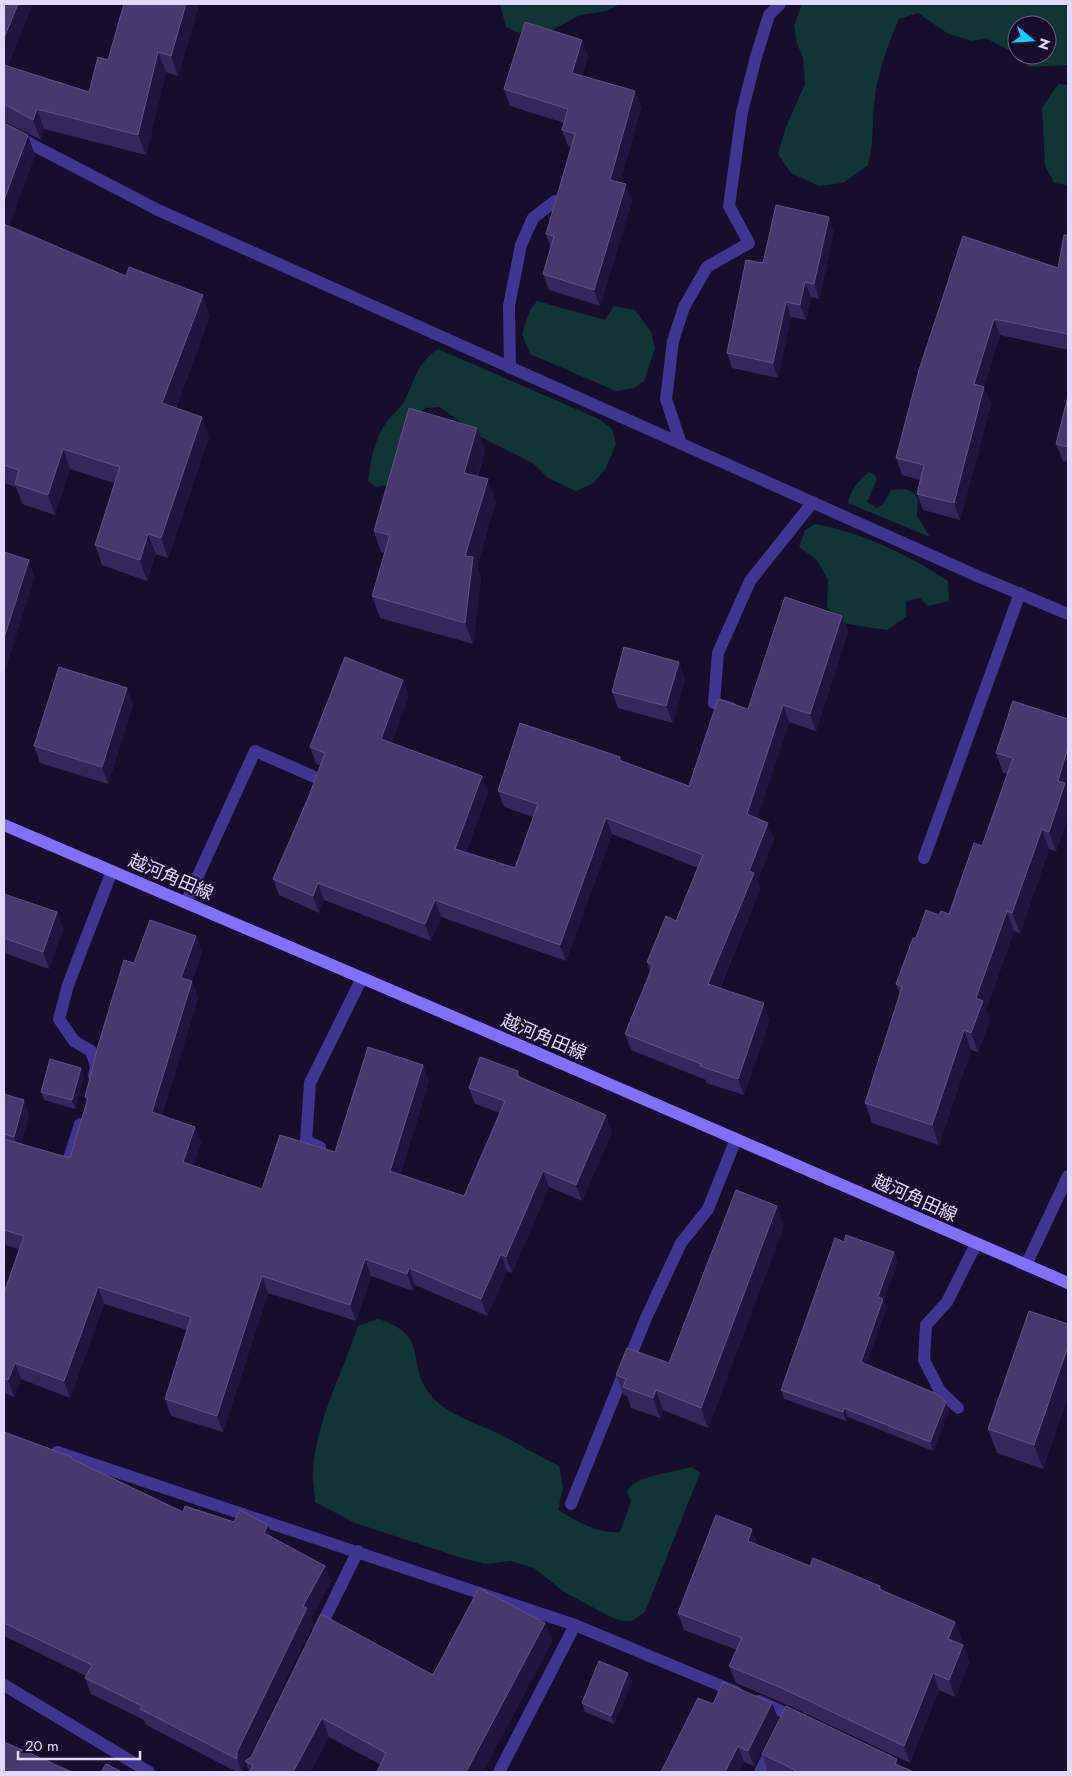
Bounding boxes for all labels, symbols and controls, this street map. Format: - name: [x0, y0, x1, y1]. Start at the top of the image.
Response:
- north arrow: [1007, 15, 1057, 65]
- text: N: [1033, 36, 1056, 52]
- street label: 越河角田線: [124, 847, 218, 907]
- street label: 越河角田線: [497, 1007, 591, 1067]
- street label: 越河角田線: [869, 1168, 961, 1228]
- scale bar: [18, 1728, 140, 1760]
- text: 20 m: [25, 1735, 59, 1757]

